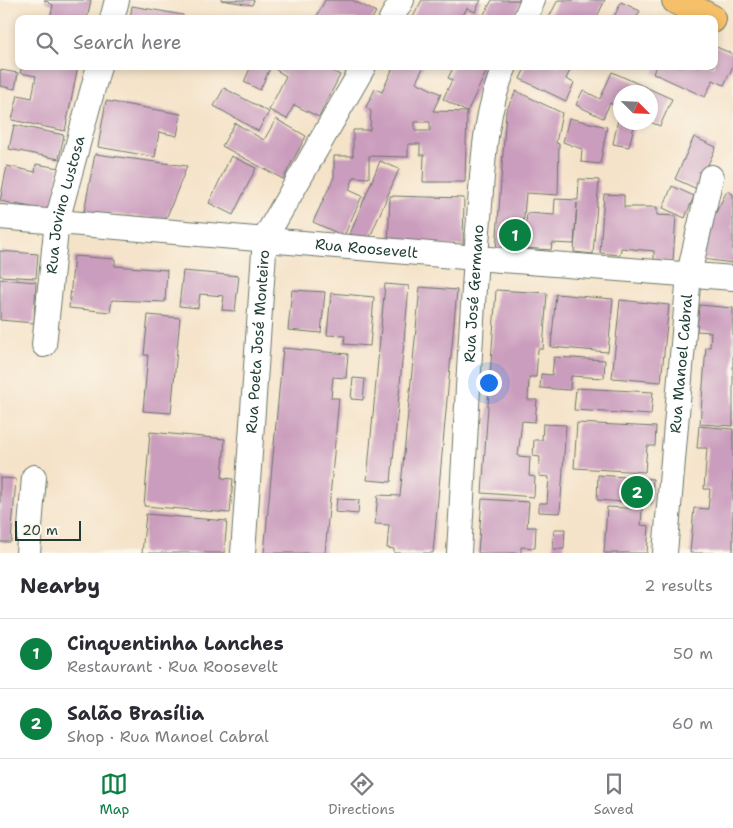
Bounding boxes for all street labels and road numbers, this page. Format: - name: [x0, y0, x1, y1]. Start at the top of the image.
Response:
- street label: Rua Jovino Lustosa: [42, 133, 90, 275]
- street label: Rua José Germano: [459, 224, 488, 363]
- street label: Rua Roosevelt: [314, 234, 419, 263]
- street label: Rua Poeta José Monteiro: [241, 249, 274, 434]
- street label: Rua Manoel Cabral: [665, 293, 697, 434]

